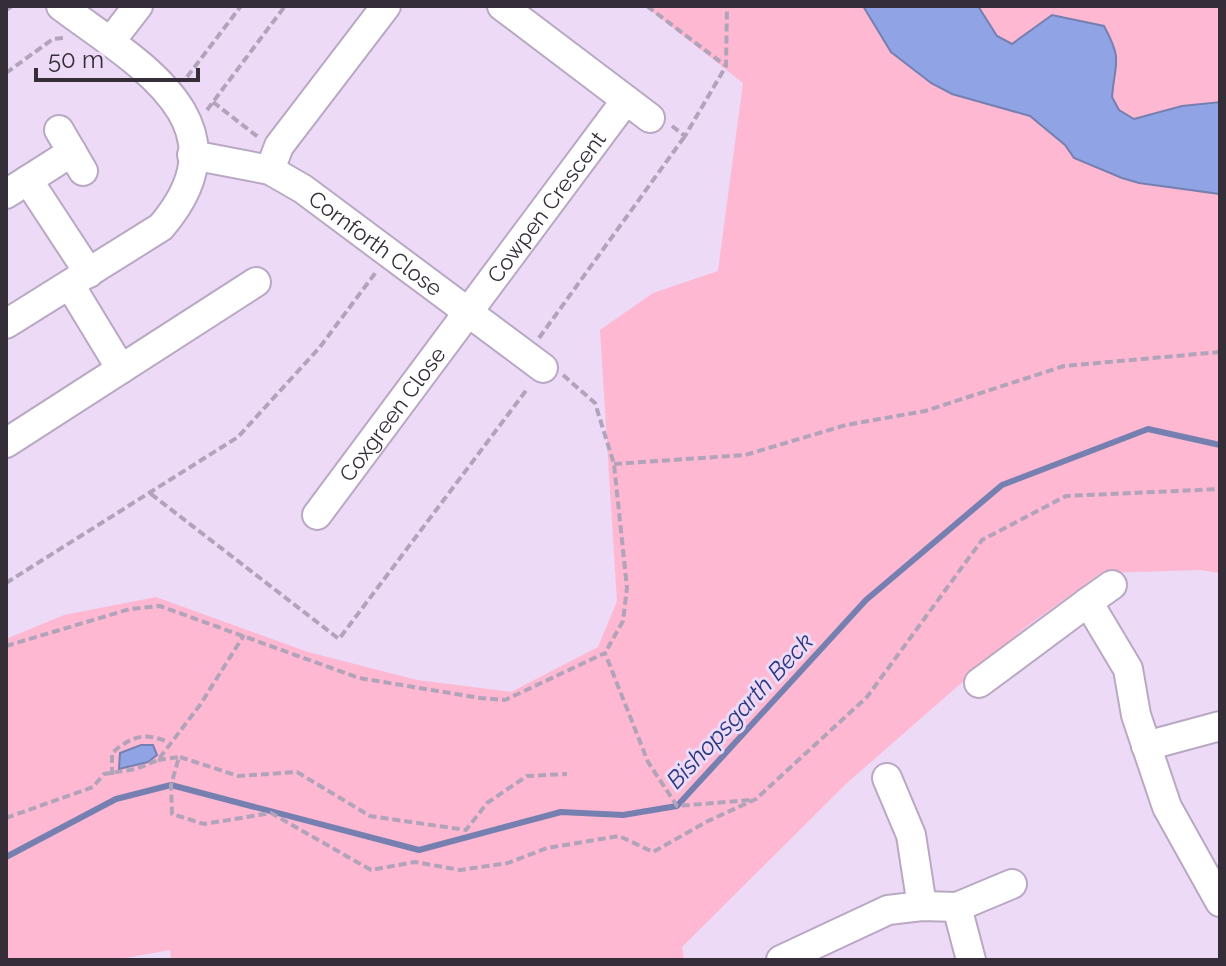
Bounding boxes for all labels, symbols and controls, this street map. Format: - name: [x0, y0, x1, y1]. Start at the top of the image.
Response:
- scale bar: [36, 32, 198, 82]
- text: 50 m: [48, 45, 104, 74]
- street label: Cowpen Crescent: [482, 126, 611, 288]
- street label: Cornforth Close: [304, 185, 447, 301]
- street label: Coxgreen Close: [334, 341, 451, 486]
- water label: Bishopsgarth Beck: [660, 627, 819, 794]

